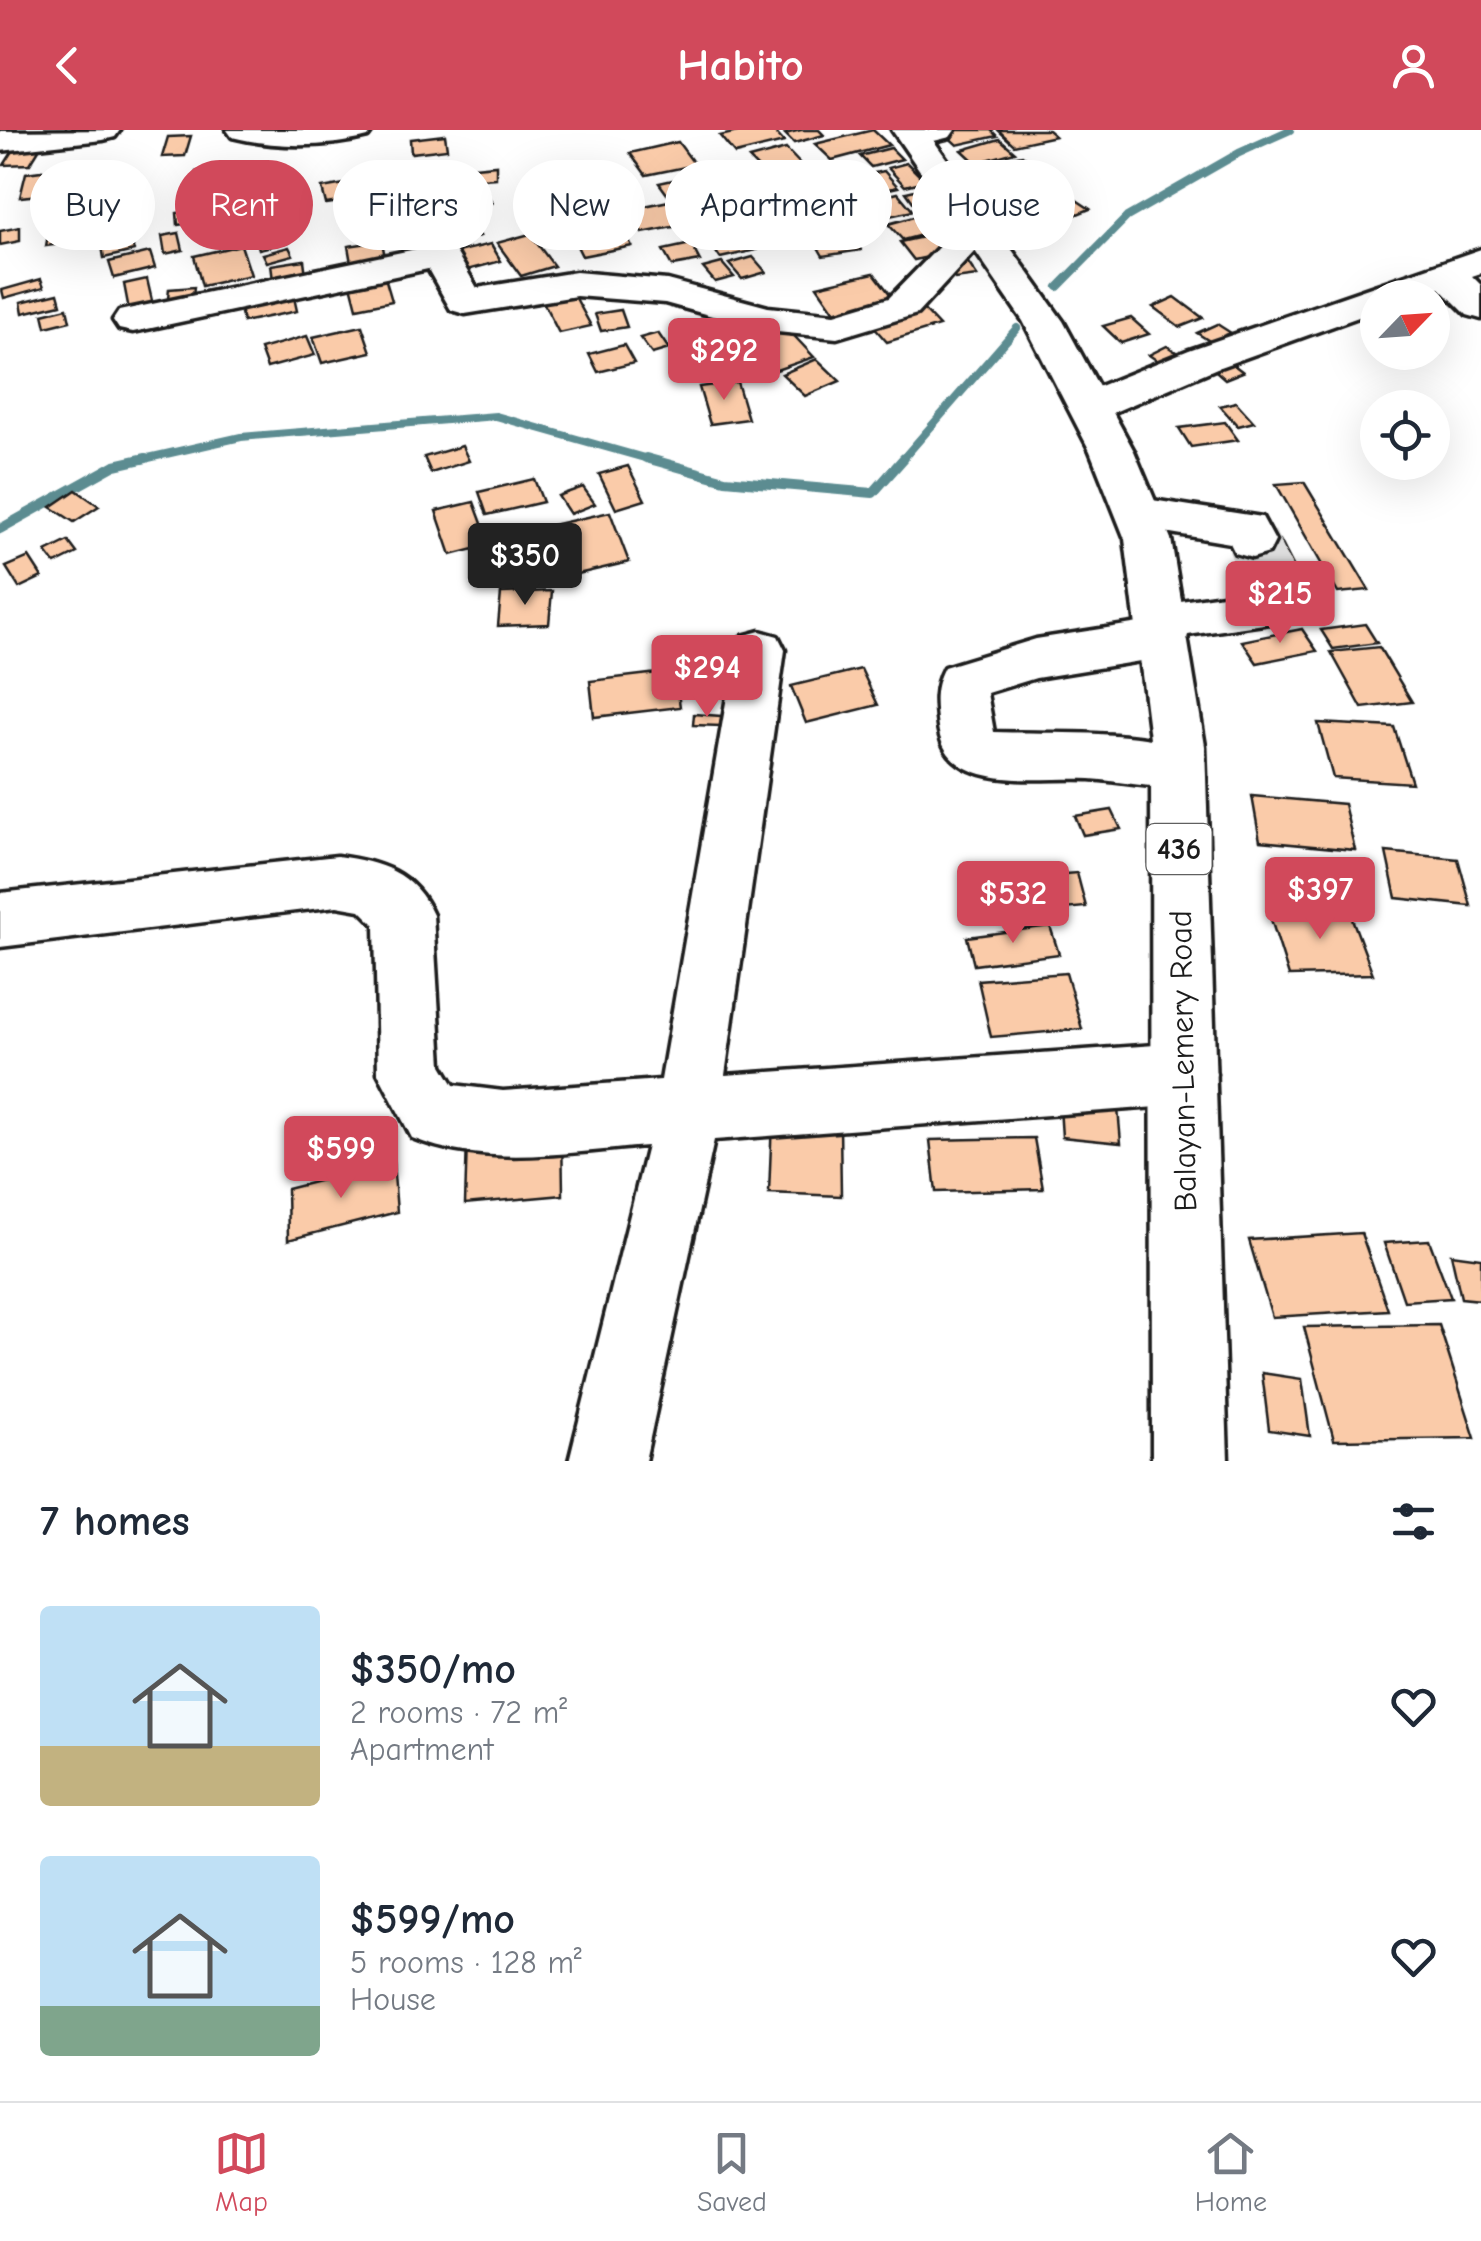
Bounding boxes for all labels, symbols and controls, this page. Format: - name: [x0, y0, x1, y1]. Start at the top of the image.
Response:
- icon: back: [40, 38, 95, 93]
- icon: person: [1386, 38, 1441, 93]
- text: Habito: [677, 39, 804, 91]
- chip: Buy: [30, 160, 155, 250]
- chip: Rent: [175, 160, 313, 250]
- chip: Filters: [333, 160, 493, 250]
- chip: New: [513, 160, 645, 250]
- chip: Apartment: [665, 160, 892, 250]
- chip: House: [912, 160, 1075, 250]
- north arrow: [1360, 280, 1450, 370]
- map controls: [1360, 280, 1450, 480]
- pin: $292: [665, 318, 783, 403]
- text: $292: [690, 332, 758, 369]
- button: locate: [1360, 390, 1450, 480]
- pin: $350: [466, 523, 584, 608]
- text: $350: [490, 537, 560, 574]
- pin: $215: [1221, 561, 1339, 646]
- text: $215: [1248, 575, 1312, 612]
- pin: $294: [648, 635, 766, 720]
- text: $294: [674, 649, 740, 686]
- road number: 436: [1146, 824, 1212, 874]
- pin: $397: [1261, 857, 1379, 942]
- pin: $532: [954, 861, 1072, 946]
- text: $397: [1287, 871, 1353, 908]
- text: $532: [979, 875, 1047, 912]
- street label: Balayan-Lemery Road: [1162, 910, 1204, 1212]
- pin: $599: [282, 1116, 400, 1201]
- text: $599: [306, 1130, 376, 1167]
- icon: filters: [1386, 1494, 1441, 1549]
- text: 7 homes: [40, 1497, 190, 1546]
- text: $350/mo: [350, 1645, 516, 1694]
- icon: home: [120, 1646, 240, 1766]
- icon: heart: [1386, 1679, 1441, 1734]
- text: 2 rooms · 72 m²: [350, 1694, 567, 1731]
- text: Apartment: [350, 1731, 493, 1768]
- text: $599/mo: [350, 1895, 515, 1944]
- icon: home: [120, 1896, 240, 2016]
- icon: heart: [1386, 1929, 1441, 1984]
- text: 5 rooms · 128 m²: [350, 1944, 582, 1981]
- text: House: [350, 1981, 436, 2018]
- tab: Map: [214, 2126, 269, 2218]
- tab: Saved: [697, 2126, 767, 2218]
- tab: Home: [1195, 2126, 1267, 2218]

